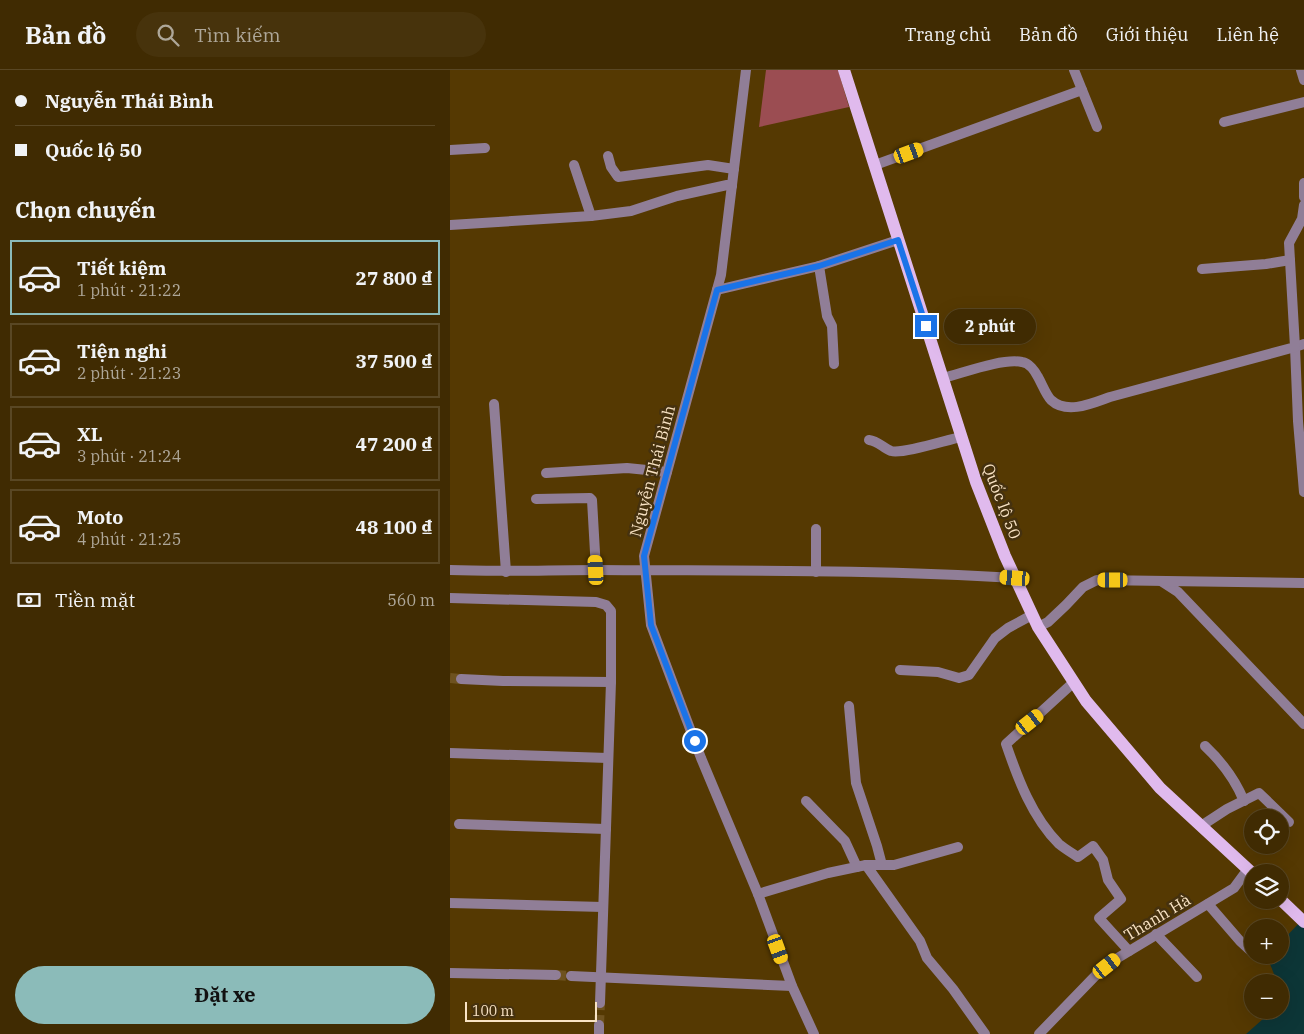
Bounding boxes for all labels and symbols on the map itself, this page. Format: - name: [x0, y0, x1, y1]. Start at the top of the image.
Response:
- car: [892, 141, 925, 165]
- callout: 2 phút: [944, 308, 1036, 344]
- route end: [915, 315, 937, 337]
- street label: Nguyễn Thái Bình: [625, 403, 679, 539]
- street label: Quốc lộ 50: [978, 460, 1026, 542]
- car: [587, 555, 604, 585]
- car: [999, 569, 1030, 587]
- car: [1098, 573, 1128, 588]
- car: [1013, 707, 1046, 737]
- route start: [684, 730, 706, 752]
- street label: Thanh Hà: [1120, 889, 1194, 945]
- car: [765, 932, 790, 966]
- car: [1090, 951, 1123, 981]
- scale bar: [465, 999, 598, 1022]

